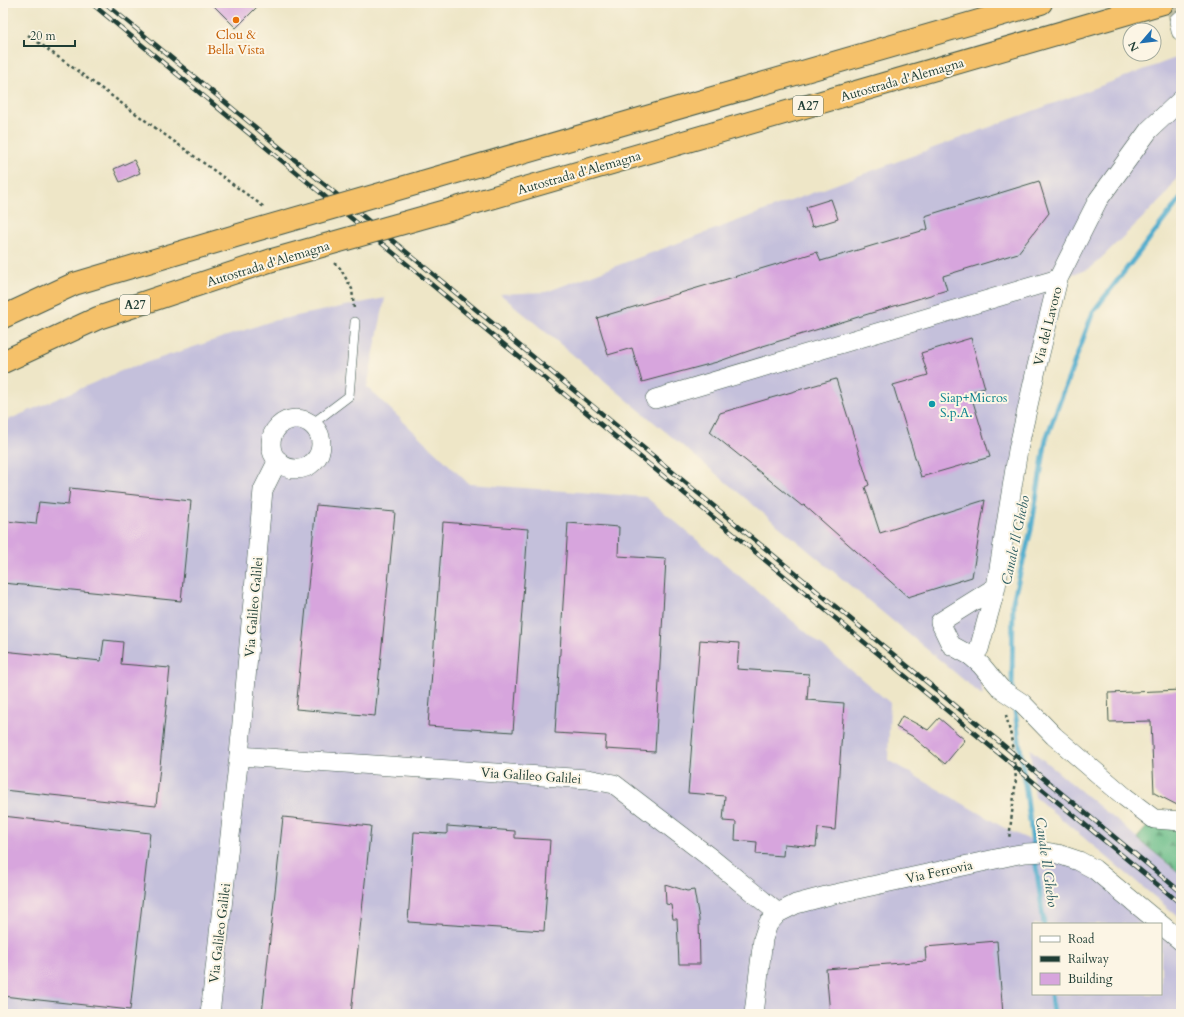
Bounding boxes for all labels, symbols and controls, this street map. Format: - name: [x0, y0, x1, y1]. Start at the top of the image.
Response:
- marker: Clou & Bella Vista: [231, 15, 241, 25]
- scale bar: [24, 22, 75, 48]
- north arrow: [1122, 22, 1162, 62]
- place label: Clou & Bella Vista: [207, 26, 265, 59]
- text: 20 m: [30, 28, 57, 44]
- text: N: [1125, 38, 1142, 54]
- street label: Autostrada d'Alemagna: [838, 54, 966, 106]
- road number: A27: [793, 96, 823, 116]
- street label: Autostrada d'Alemagna: [515, 147, 643, 199]
- street label: Autostrada d'Alemagna: [205, 237, 332, 291]
- street label: Via del Lavoro: [1029, 285, 1066, 368]
- road number: A27: [120, 295, 150, 315]
- place label: Siap+Micros S.p.A.: [940, 389, 1007, 422]
- marker: Siap+Micros S.p.A.: [927, 399, 937, 409]
- water label: Canale Il Ghebo: [997, 493, 1034, 586]
- street label: Via Galileo Galilei: [241, 556, 267, 658]
- street label: Via Galileo Galilei: [480, 764, 582, 789]
- water label: Canale Il Ghebo: [1031, 816, 1062, 909]
- street label: Via Ferrovia: [904, 856, 975, 888]
- street label: Via Galileo Galilei: [205, 882, 235, 984]
- legend: [1032, 923, 1162, 995]
- text: Road: [1068, 931, 1095, 947]
- text: Railway: [1068, 951, 1110, 967]
- text: Building: [1068, 971, 1113, 987]

